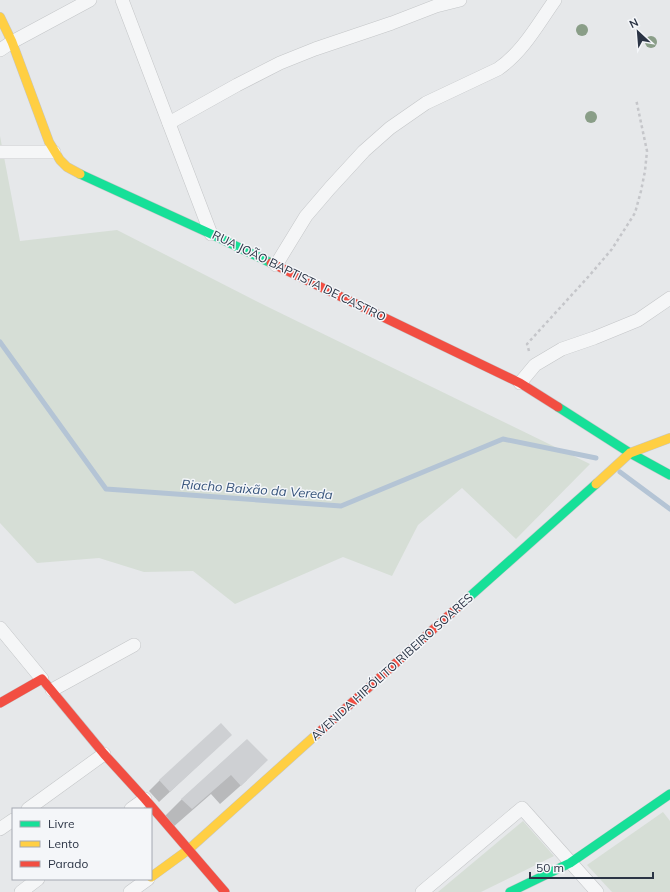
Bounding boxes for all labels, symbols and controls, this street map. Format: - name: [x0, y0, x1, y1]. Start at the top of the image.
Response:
- north arrow: [618, 12, 658, 52]
- text: N: [627, 15, 640, 31]
- street label: RUA JOÃO BAPTISTA DE CASTRO: [210, 227, 389, 324]
- water label: Riacho Baixão da Vereda: [181, 476, 333, 502]
- street label: AVENIDA HIPÓLITO RIBEIRO SOARES: [308, 590, 476, 743]
- legend: [12, 808, 152, 880]
- text: Livre: [48, 816, 75, 831]
- text: Lento: [48, 836, 79, 851]
- scale bar: [530, 854, 653, 880]
- text: Parado: [48, 856, 88, 871]
- text: 50 m: [536, 860, 564, 875]

